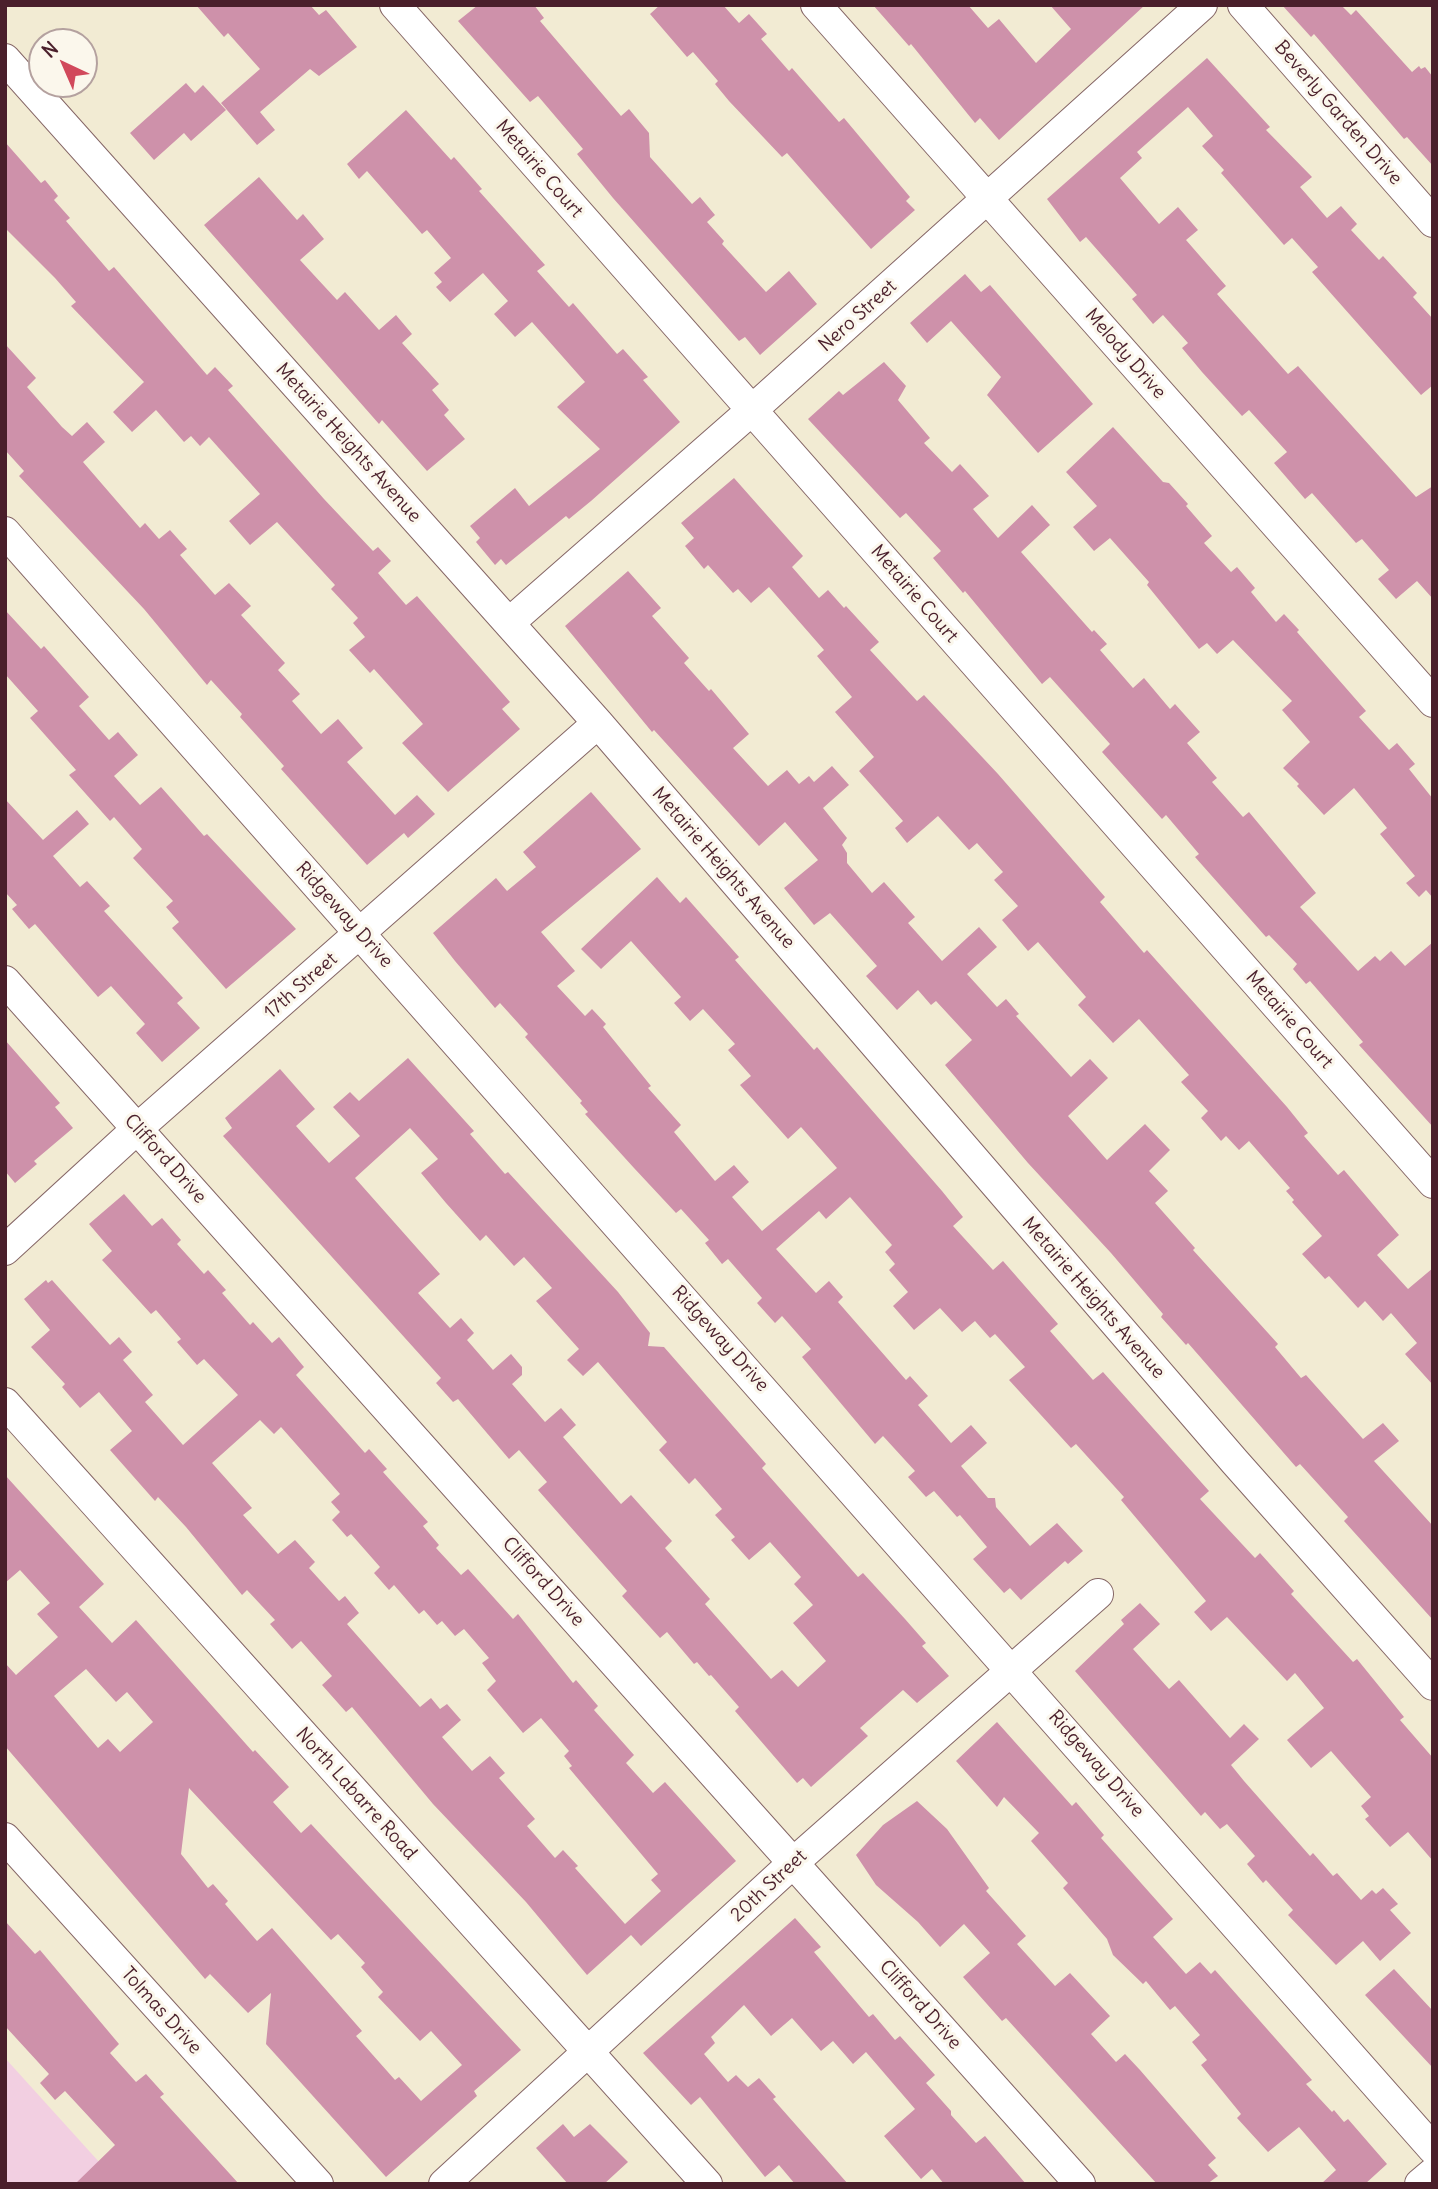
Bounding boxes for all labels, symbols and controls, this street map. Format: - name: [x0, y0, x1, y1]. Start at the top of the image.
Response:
- north arrow: [28, 28, 98, 98]
- text: N: [37, 36, 63, 63]
- street label: Beverly Garden Drive: [1269, 36, 1407, 190]
- street label: Metairie Court: [490, 115, 588, 223]
- street label: Nero Street: [814, 275, 902, 357]
- street label: Melody Drive: [1080, 304, 1170, 404]
- street label: Metairie Heights Avenue: [270, 359, 426, 527]
- street label: Metairie Court: [865, 540, 963, 648]
- street label: Metairie Heights Avenue: [647, 783, 799, 953]
- street label: Ridgeway Drive: [291, 857, 397, 973]
- street label: 17th Street: [260, 948, 342, 1024]
- street label: Metairie Court: [1240, 966, 1338, 1074]
- street label: Clifford Drive: [119, 1110, 211, 1208]
- street label: Metairie Heights Avenue: [1017, 1213, 1169, 1383]
- street label: Ridgeway Drive: [667, 1281, 773, 1397]
- street label: Clifford Drive: [497, 1533, 589, 1631]
- street label: Ridgeway Drive: [1043, 1706, 1149, 1822]
- street label: North Labarre Road: [291, 1723, 421, 1865]
- street label: 20th Street: [726, 1845, 812, 1927]
- street label: Clifford Drive: [874, 1956, 966, 2054]
- street label: Tolmas Drive: [116, 1963, 206, 2059]

